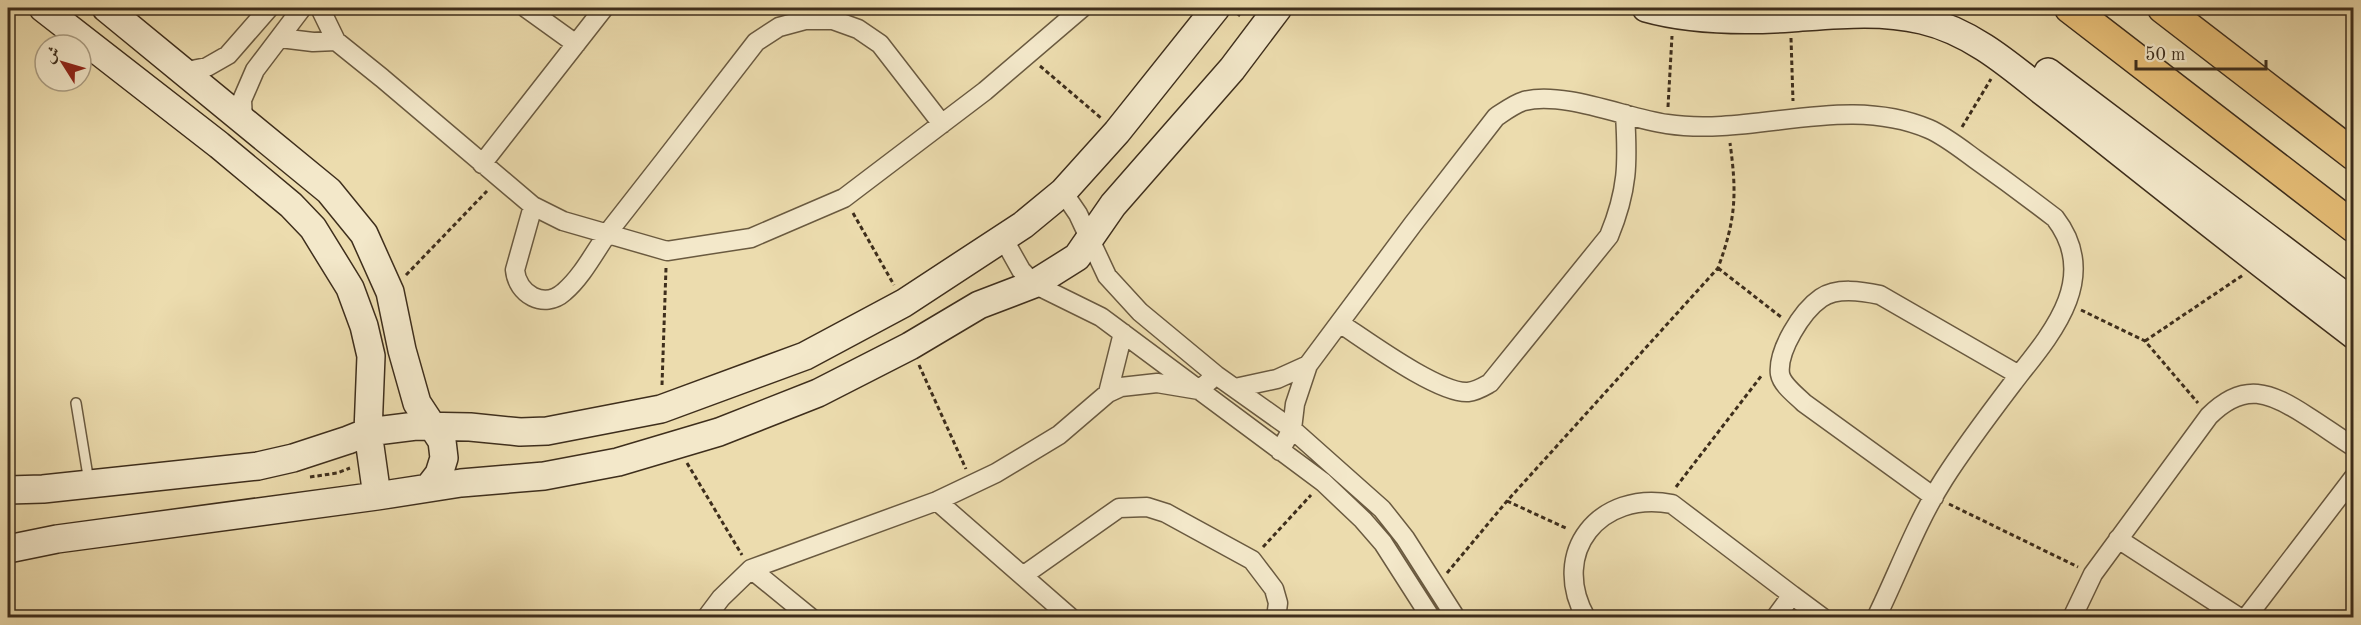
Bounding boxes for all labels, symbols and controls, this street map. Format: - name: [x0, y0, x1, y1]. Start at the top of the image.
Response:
- north arrow: [33, 33, 93, 93]
- scale bar: [2136, 33, 2266, 71]
- text: ش: [41, 44, 64, 66]
- text: 50 m: [2145, 46, 2185, 64]

